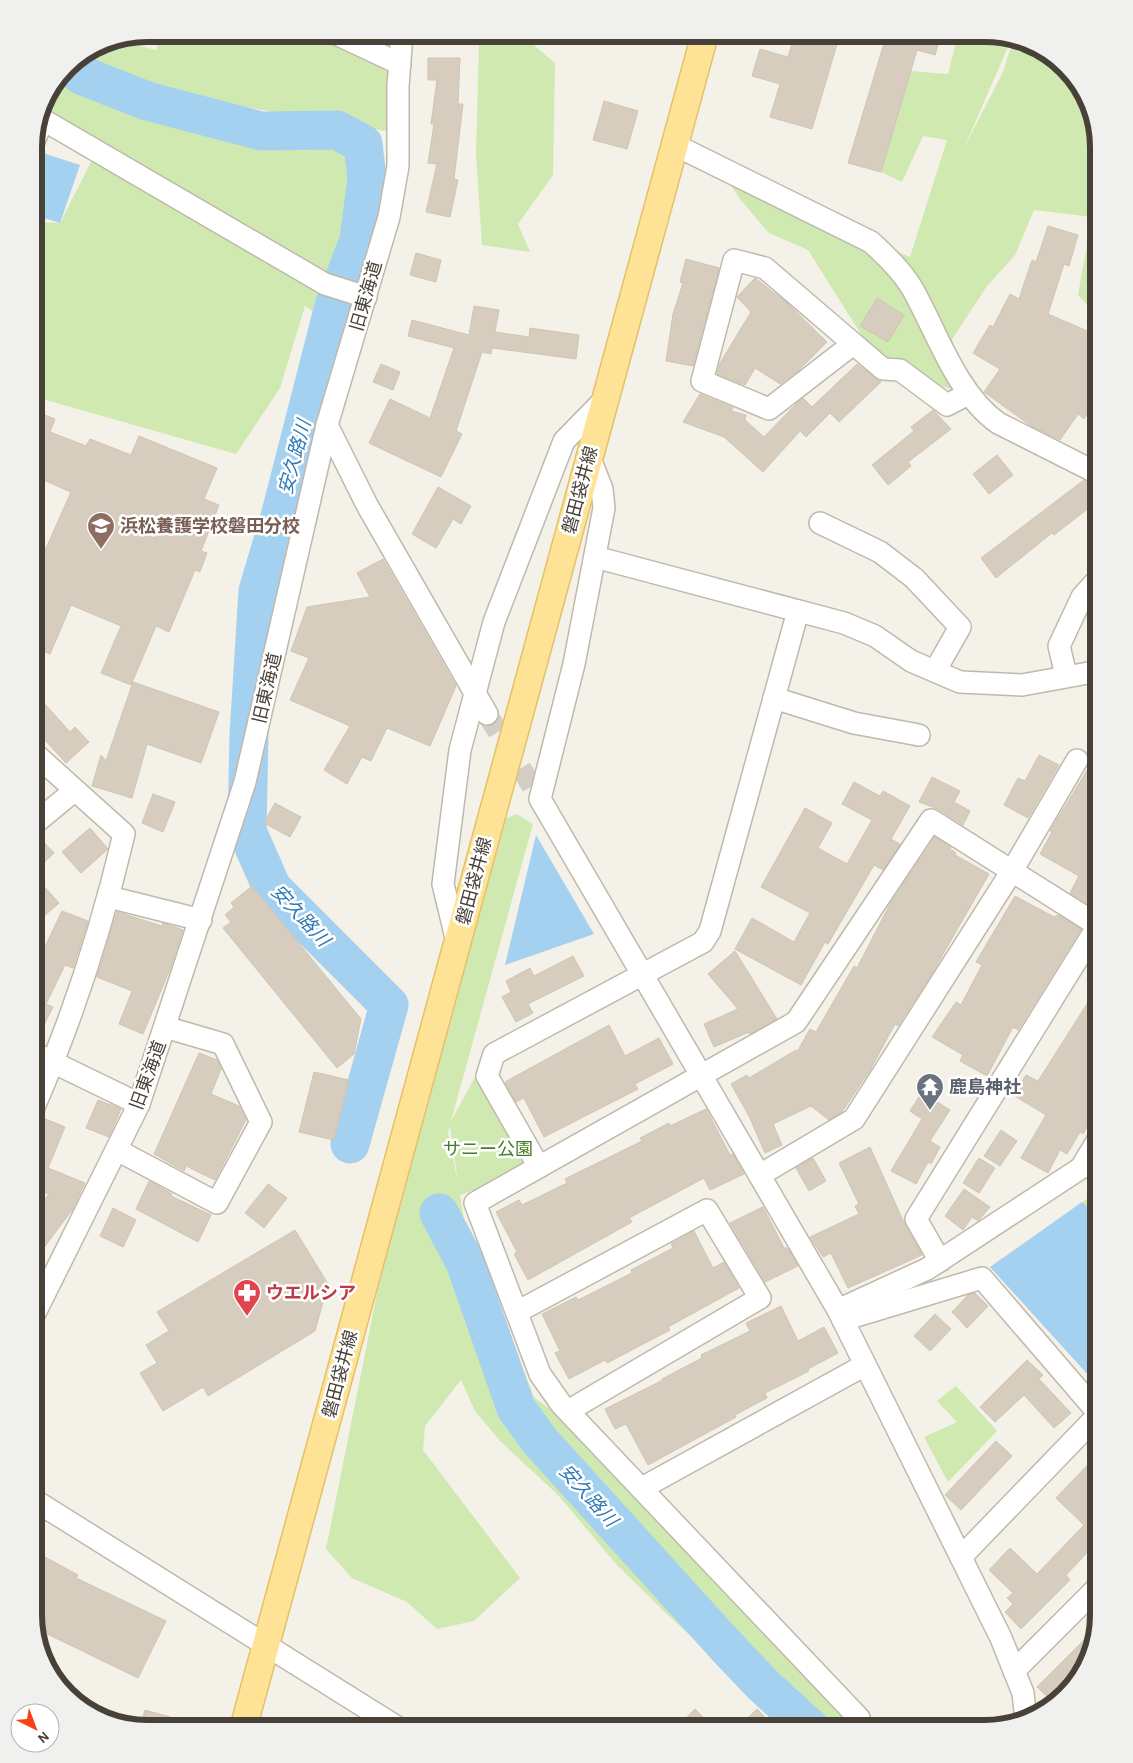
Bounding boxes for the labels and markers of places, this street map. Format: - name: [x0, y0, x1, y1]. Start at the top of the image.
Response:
- school or university icon: 浜松養護学校磐田分校: [86, 511, 116, 550]
- place label: 浜松養護学校磐田分校: [120, 516, 300, 536]
- temple icon: 鹿島神社: [915, 1072, 945, 1111]
- place label: 鹿島神社: [949, 1077, 1021, 1097]
- pharmacy icon: ウエルシア: [232, 1278, 262, 1317]
- place label: ウエルシア: [266, 1284, 356, 1303]

